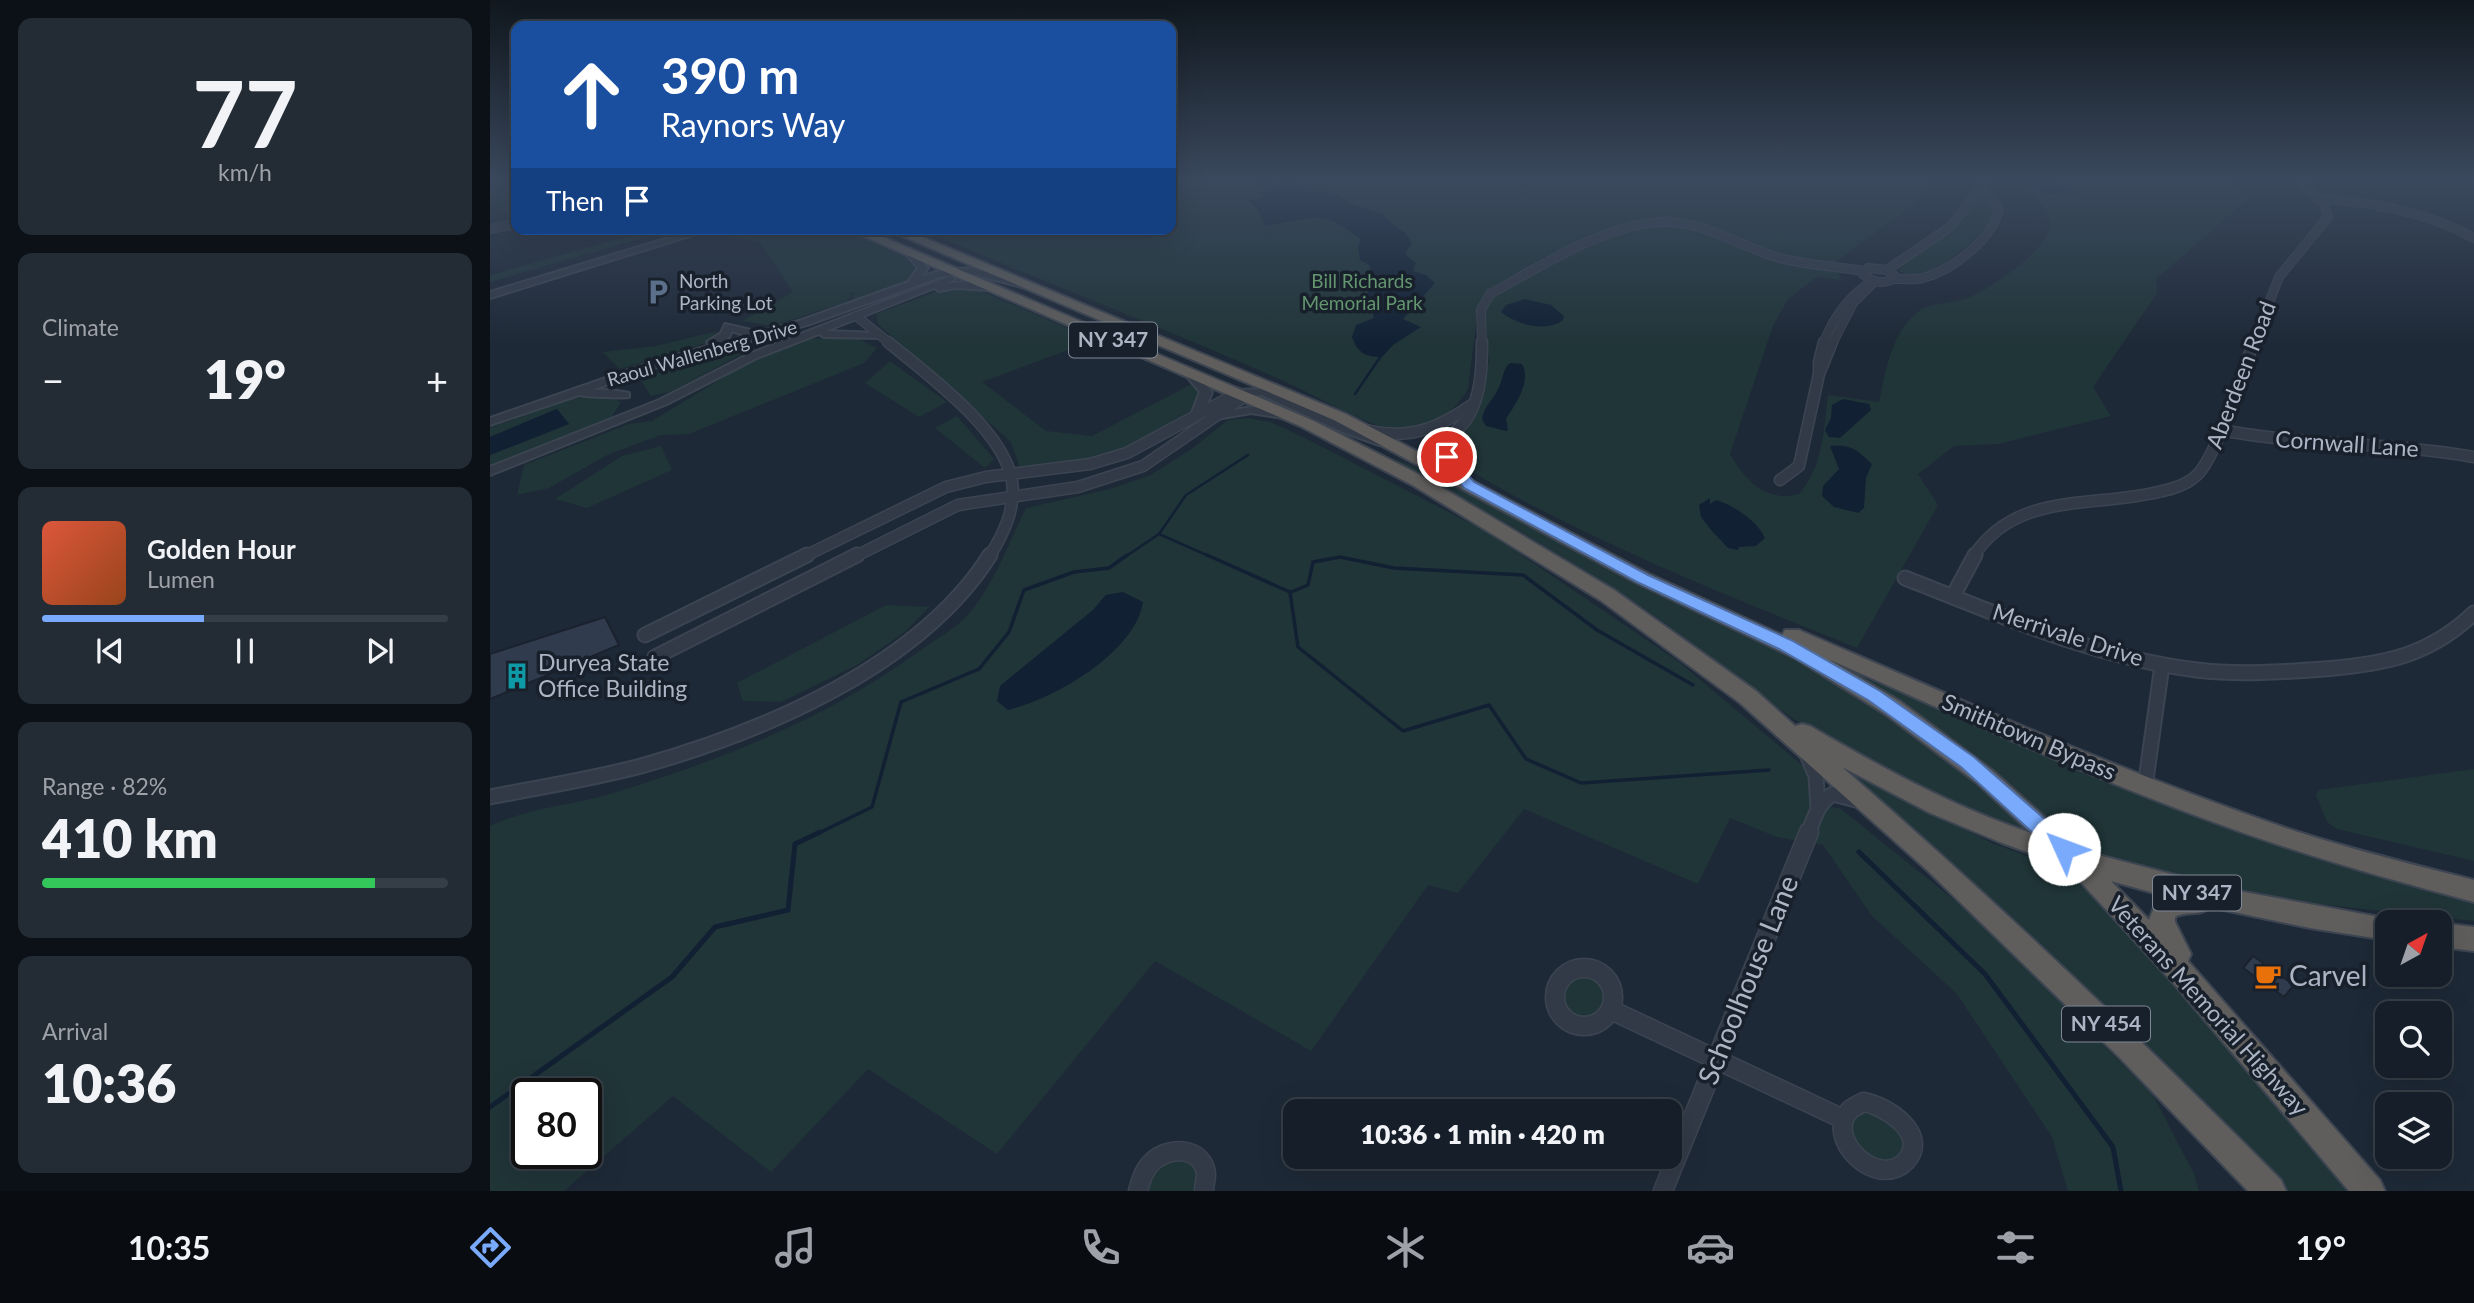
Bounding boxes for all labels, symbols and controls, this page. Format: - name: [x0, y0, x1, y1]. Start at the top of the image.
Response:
- text: 390 m: [661, 46, 799, 104]
- icon: ahead: [546, 49, 637, 140]
- text: 77: [192, 58, 298, 167]
- text: Raynors Way: [661, 105, 845, 144]
- text: km/h: [218, 158, 272, 186]
- icon: arrive: [618, 182, 656, 220]
- text: Then: [546, 185, 604, 217]
- place label: North Parking Lot: [679, 269, 773, 314]
- park label: Bill Richards Memorial Park: [1301, 269, 1423, 314]
- parking icon: North Parking Lot: [643, 277, 673, 307]
- street label: Aberdeen Road: [2199, 297, 2281, 452]
- text: Climate: [42, 313, 119, 341]
- street label: Raoul Wallenberg Drive: [604, 314, 800, 391]
- road number: NY 347: [1069, 322, 1157, 358]
- text: 19°: [204, 348, 286, 410]
- text: −: [42, 357, 64, 403]
- text: +: [426, 357, 448, 403]
- street label: Cornwall Lane: [2274, 424, 2420, 462]
- pin: [1417, 427, 1477, 487]
- icon: arrive: [1428, 438, 1466, 476]
- text: Golden Hour: [147, 533, 296, 565]
- text: Lumen: [147, 565, 215, 593]
- street label: Merrivale Drive: [1989, 597, 2147, 672]
- icon: previous: [91, 632, 129, 670]
- icon: pause: [226, 632, 264, 670]
- icon: next: [361, 632, 399, 670]
- place label: Duryea State Office Building: [538, 648, 687, 702]
- building icon: Duryea State Office Building: [502, 661, 532, 691]
- street label: Smithtown Bypass: [1938, 687, 2121, 785]
- text: Range · 82%: [42, 772, 167, 800]
- text: 410 km: [42, 807, 218, 869]
- position arrow: [2027, 812, 2101, 886]
- street label: Schoolhouse Lane: [1690, 870, 1804, 1089]
- road number: NY 347: [2153, 876, 2241, 910]
- street label: Veterans Memorial Highway: [2103, 890, 2315, 1121]
- north arrow: [2375, 910, 2452, 987]
- map controls: [2375, 910, 2452, 1169]
- place label: Carvel: [2289, 958, 2367, 992]
- cafe icon: Carvel: [2253, 961, 2283, 991]
- button: search: [2375, 1001, 2452, 1078]
- road number: NY 454: [2062, 1006, 2150, 1042]
- text: Arrival: [42, 1017, 108, 1045]
- text: 10:36: [42, 1052, 176, 1114]
- speed limit sign: 80: [511, 1078, 602, 1169]
- button: layers: [2375, 1092, 2452, 1169]
- text: 10:36 · 1 min · 420 m: [1360, 1118, 1605, 1150]
- icon: directions: [466, 1223, 515, 1272]
- icon: music: [771, 1223, 820, 1272]
- icon: phone: [1076, 1223, 1125, 1272]
- icon: climate: [1381, 1223, 1430, 1272]
- icon: car: [1686, 1223, 1735, 1272]
- icon: filters: [1991, 1223, 2040, 1272]
- text: 10:35: [128, 1228, 210, 1267]
- text: 19°: [2296, 1228, 2346, 1267]

